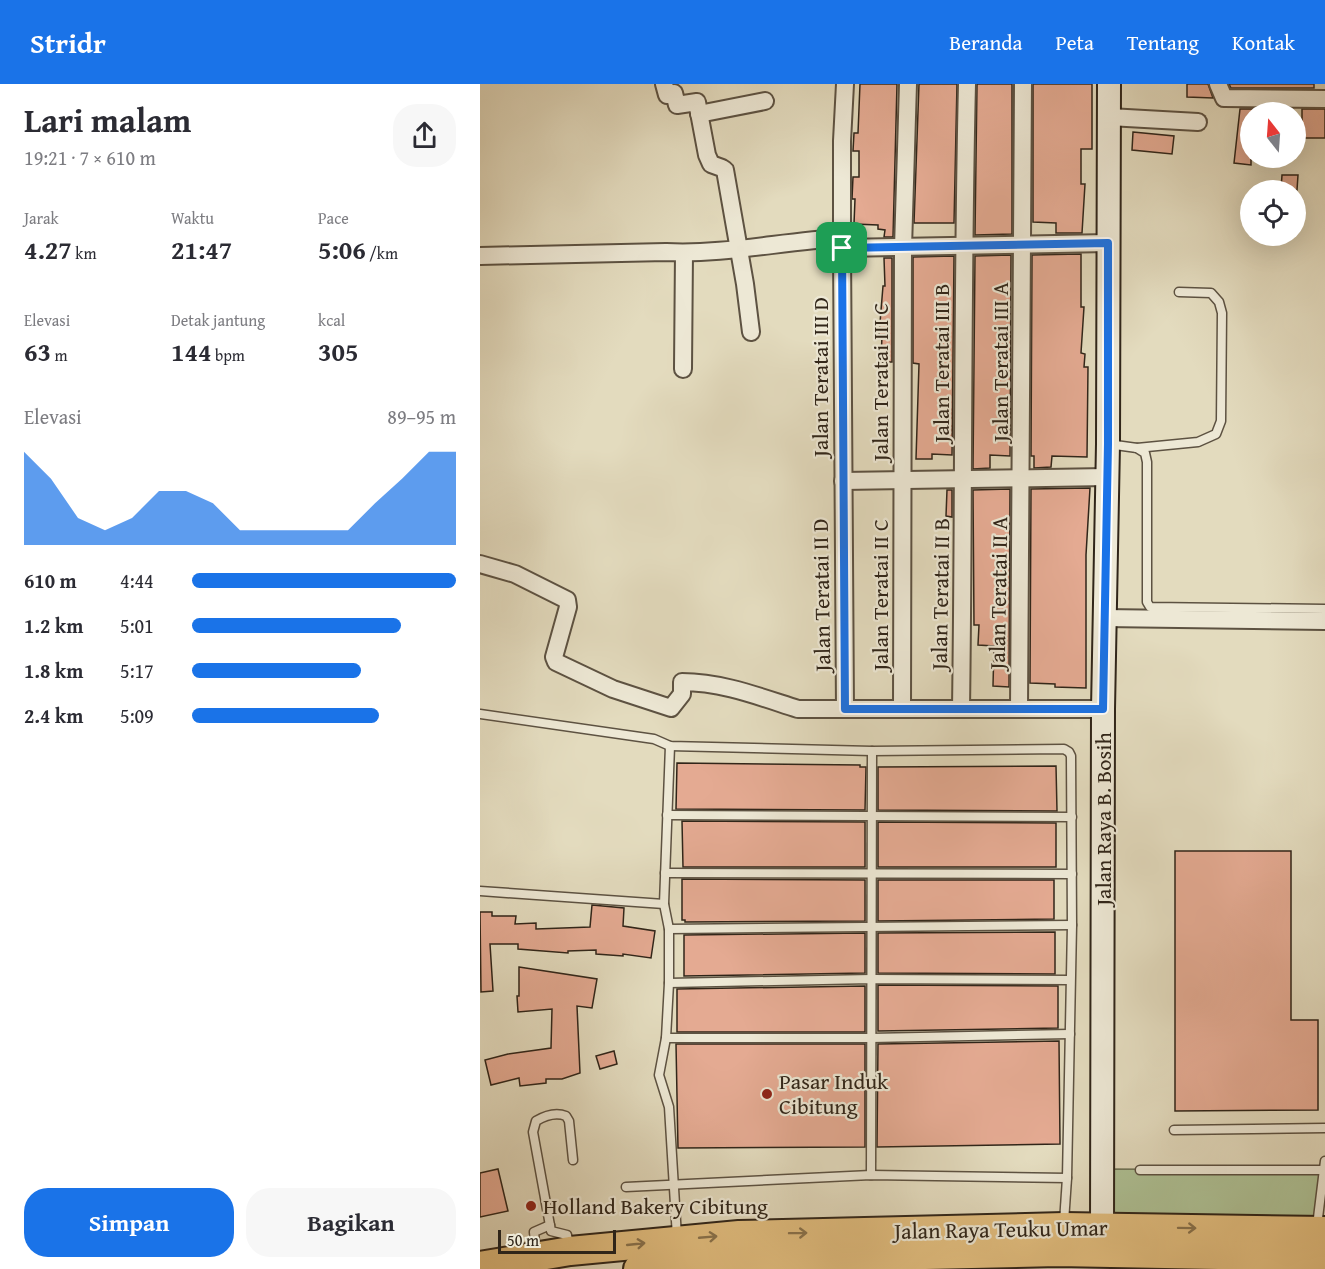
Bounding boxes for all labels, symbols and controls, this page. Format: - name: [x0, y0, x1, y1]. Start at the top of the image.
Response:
- text: Stridr: [30, 22, 106, 63]
- text: Beranda: [949, 27, 1022, 58]
- text: Peta: [1055, 27, 1094, 58]
- text: Tentang: [1127, 27, 1199, 58]
- text: Kontak: [1232, 27, 1295, 58]
- text: Lari malam: [24, 96, 191, 144]
- north arrow: [1240, 102, 1306, 168]
- map controls: [1240, 102, 1306, 246]
- button: share: [393, 104, 456, 167]
- text: 19:21 · 7 × 610 m: [24, 143, 156, 172]
- button: locate: [1240, 180, 1306, 246]
- text: Jarak: [24, 206, 59, 230]
- text: Waktu: [171, 206, 214, 230]
- text: Pace: [318, 206, 349, 230]
- pin: [816, 222, 867, 273]
- text: 4.27: [24, 230, 72, 269]
- text: 21:47: [171, 230, 232, 269]
- text: 5:06: [318, 230, 366, 269]
- icon: arrive: [825, 231, 858, 264]
- text: km: [72, 241, 96, 265]
- text: /km: [366, 241, 398, 265]
- street label: Jalan Teratai III A: [984, 281, 1016, 445]
- street label: Jalan Teratai III B: [925, 284, 957, 445]
- street label: Jalan Teratai III D: [804, 297, 836, 460]
- street label: Jalan Teratai III C: [864, 303, 896, 464]
- text: Elevasi: [24, 308, 70, 332]
- text: Detak jantung: [171, 308, 265, 332]
- text: kcal: [318, 308, 345, 332]
- text: 63: [24, 332, 51, 371]
- text: 144: [171, 332, 211, 371]
- text: 305: [318, 332, 358, 371]
- text: m: [51, 343, 68, 367]
- text: bpm: [211, 343, 245, 367]
- text: Elevasi: [24, 402, 82, 431]
- text: 89–95 m: [387, 402, 456, 431]
- street label: Jalan Teratai II A: [981, 516, 1015, 673]
- street label: Jalan Teratai II D: [804, 518, 838, 675]
- street label: Jalan Teratai II B: [923, 518, 957, 673]
- street label: Jalan Teratai II C: [864, 519, 896, 674]
- text: 610 m: [24, 566, 77, 595]
- text: 4:44: [120, 566, 154, 595]
- text: 1.2 km: [24, 611, 83, 640]
- text: 5:01: [120, 611, 154, 640]
- text: 1.8 km: [24, 656, 83, 685]
- text: 5:17: [120, 656, 154, 685]
- text: 2.4 km: [24, 701, 83, 730]
- text: 5:09: [120, 701, 154, 730]
- street label: Jalan Raya B. Bosih: [1087, 732, 1119, 909]
- place label: Pasar Induk Cibitung: [779, 1065, 889, 1122]
- marker: Pasar Induk Cibitung: [760, 1087, 774, 1101]
- button: Simpan: [24, 1188, 234, 1257]
- button: Bagikan: [246, 1188, 456, 1257]
- place label: Holland Bakery Cibitung: [543, 1190, 768, 1222]
- marker: Holland Bakery Cibitung: [524, 1199, 538, 1213]
- street label: Jalan Raya Teuku Umar: [891, 1211, 1108, 1247]
- one-way arrow: [1177, 1222, 1197, 1234]
- scale bar: [498, 1227, 616, 1254]
- text: 50 m: [507, 1228, 539, 1252]
- one-way arrow: [787, 1228, 807, 1239]
- one-way arrow: [698, 1232, 718, 1243]
- one-way arrow: [626, 1238, 646, 1249]

